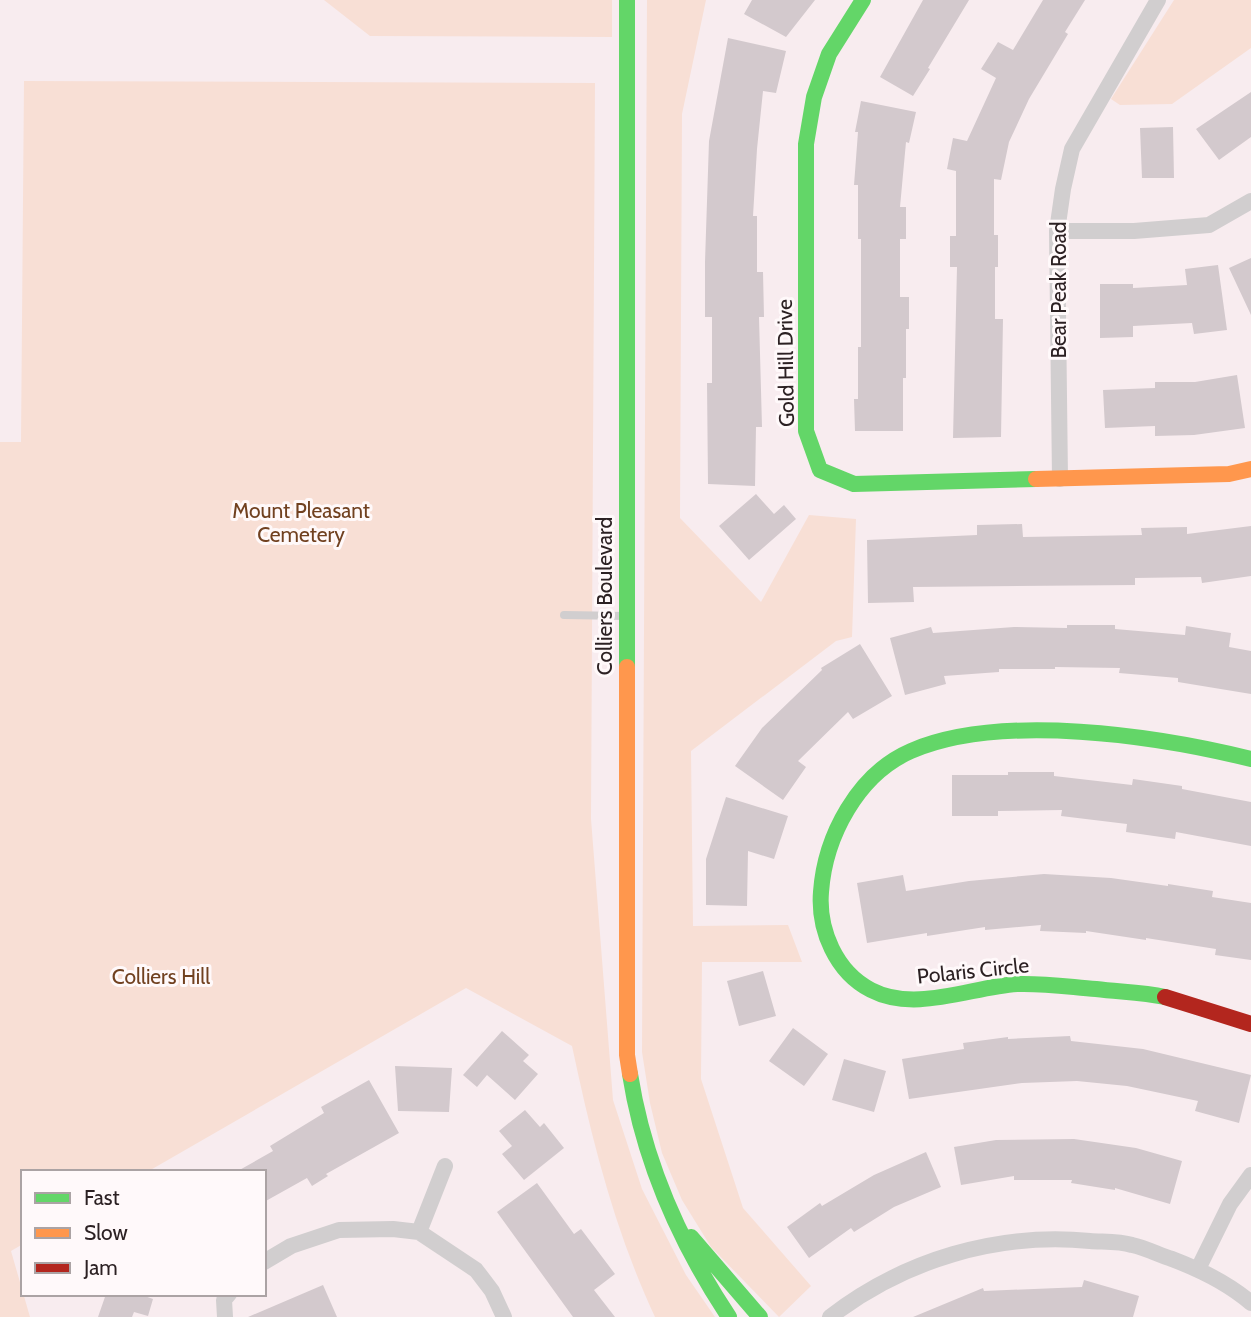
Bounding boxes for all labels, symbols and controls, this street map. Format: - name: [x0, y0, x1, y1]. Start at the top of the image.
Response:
- street label: Bear Peak Road: [1046, 222, 1071, 358]
- street label: Gold Hill Drive: [772, 299, 799, 427]
- park label: Mount Pleasant Cemetery: [232, 498, 370, 547]
- street label: Colliers Boulevard: [592, 517, 617, 675]
- street label: Polaris Circle: [916, 952, 1030, 989]
- park label: Colliers Hill: [112, 964, 210, 989]
- legend: [21, 1170, 266, 1296]
- text: Fast: [84, 1185, 120, 1210]
- text: Slow: [84, 1220, 128, 1245]
- text: Jam: [83, 1255, 118, 1280]

